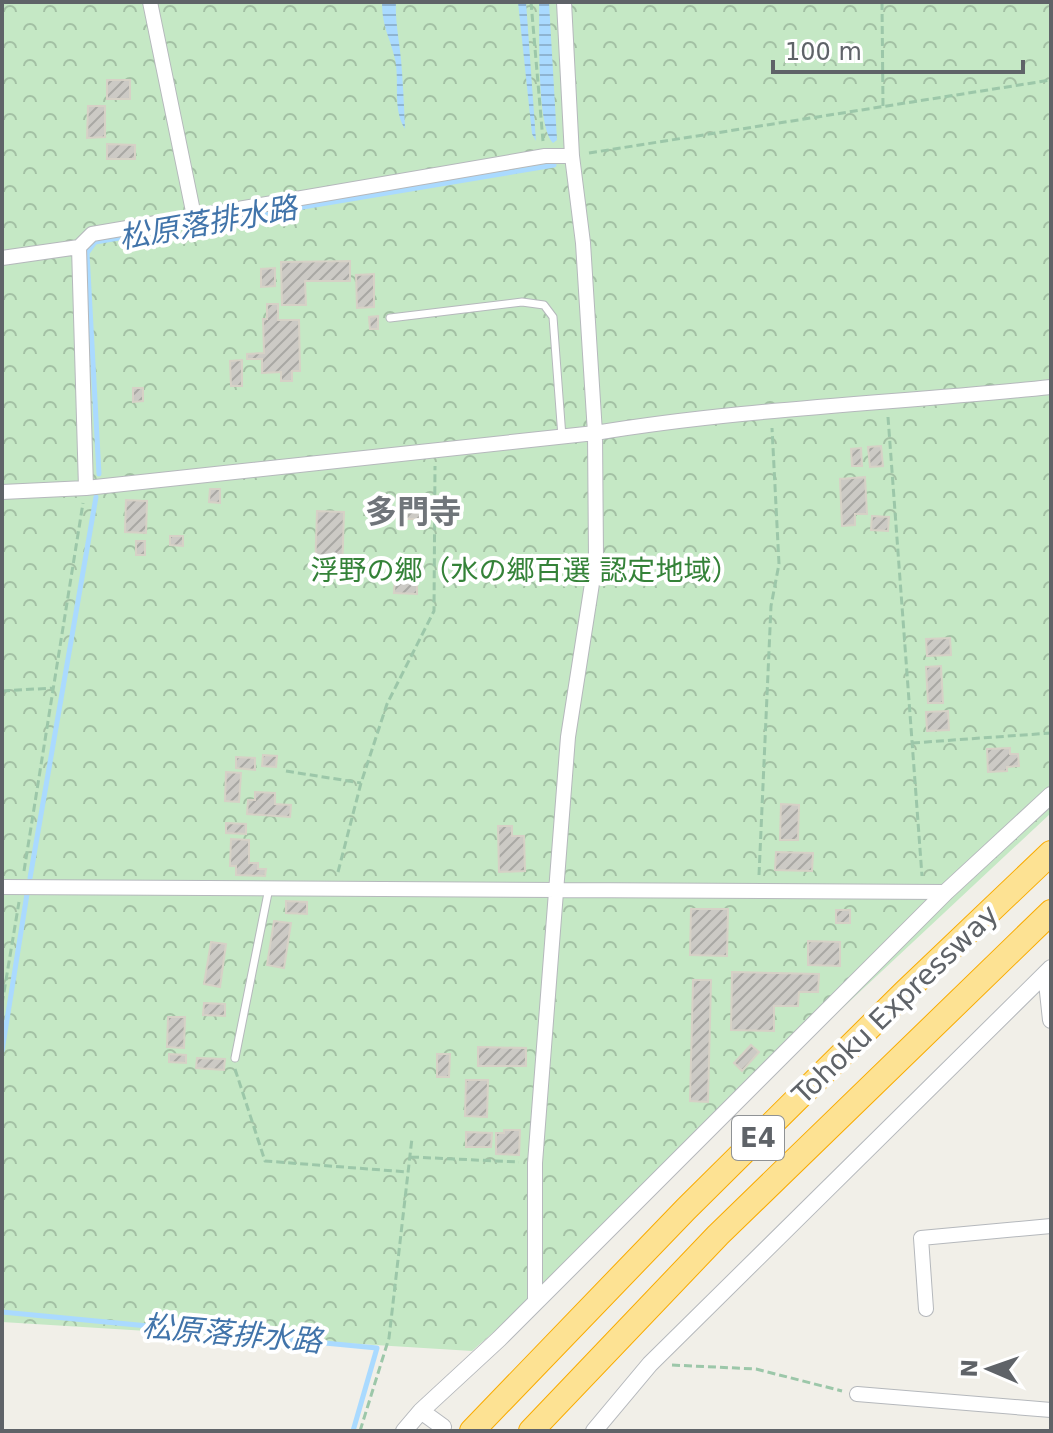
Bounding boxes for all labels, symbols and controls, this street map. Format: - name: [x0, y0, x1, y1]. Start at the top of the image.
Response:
- scale bar: [773, 24, 1023, 74]
- text: 100 m: [785, 38, 862, 66]
- water label: 松原落排水路: [116, 189, 303, 255]
- district label: 多門寺: [365, 493, 461, 531]
- park label: 浮野の郷（水の郷百選 認定地域）: [311, 554, 739, 587]
- street label: Tohoku Expressway: [785, 898, 1005, 1112]
- road number: E4: [732, 1116, 784, 1160]
- water label: 松原落排水路: [141, 1308, 326, 1359]
- north arrow: [949, 1329, 1029, 1409]
- text: N: [957, 1359, 982, 1378]

